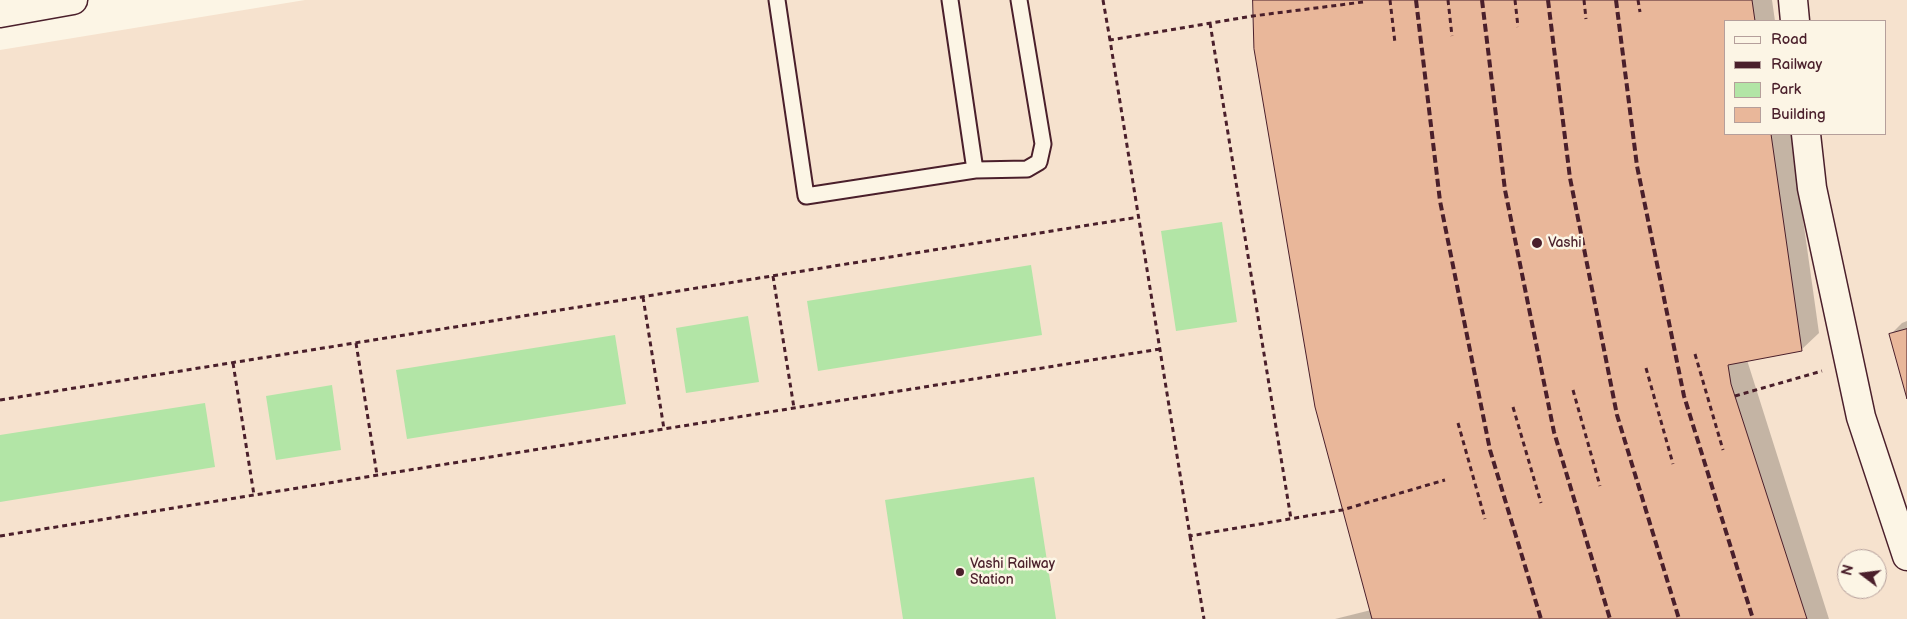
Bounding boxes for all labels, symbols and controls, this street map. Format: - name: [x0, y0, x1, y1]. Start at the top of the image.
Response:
- legend: [1724, 20, 1887, 135]
- text: Road: [1771, 30, 1807, 49]
- text: Railway: [1771, 55, 1822, 74]
- text: Park: [1771, 80, 1801, 99]
- text: Building: [1771, 105, 1826, 124]
- place label: Vashi: [1548, 235, 1581, 251]
- marker: Vashi: [1530, 236, 1544, 250]
- north arrow: [1837, 549, 1887, 599]
- place label: Vashi Railway Station: [970, 556, 1055, 588]
- text: N: [1838, 563, 1858, 578]
- marker: Vashi Railway Station: [954, 566, 966, 578]

